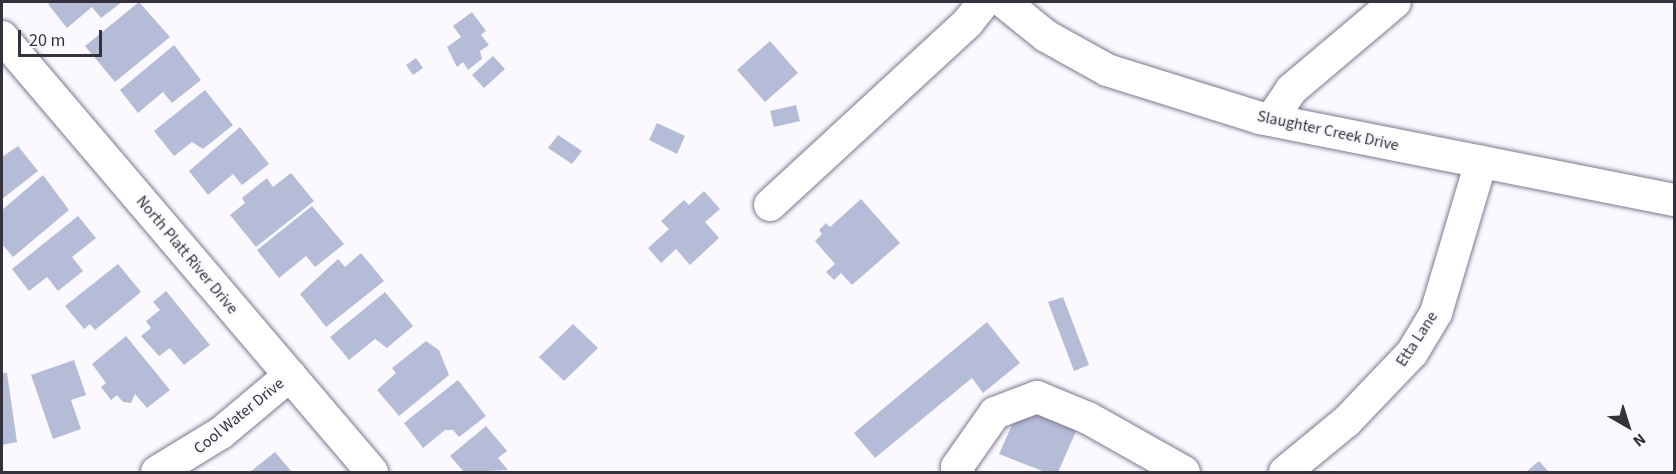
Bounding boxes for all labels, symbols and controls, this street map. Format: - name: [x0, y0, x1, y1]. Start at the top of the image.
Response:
- scale bar: [21, 18, 105, 56]
- text: 20 m: [29, 28, 65, 53]
- street label: Slaughter Creek Drive: [1255, 107, 1401, 155]
- street label: North Platt River Drive: [132, 192, 242, 318]
- street label: Etta Lane: [1392, 308, 1442, 370]
- street label: Cool Water Drive: [190, 374, 288, 458]
- north arrow: [1598, 396, 1658, 456]
- text: N: [1628, 428, 1650, 452]

